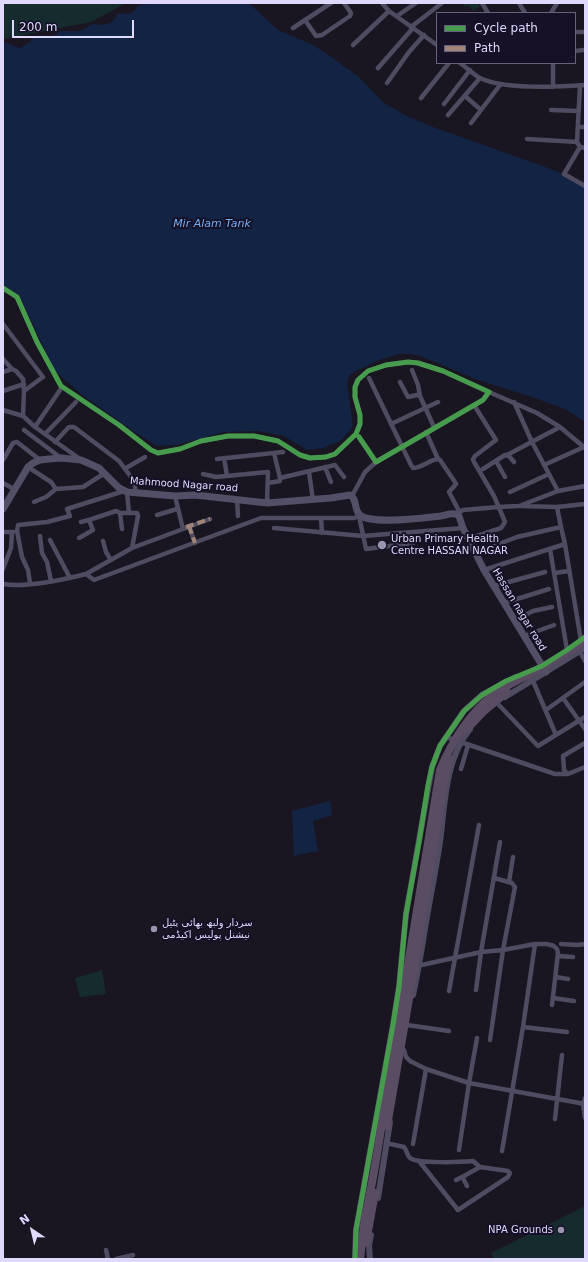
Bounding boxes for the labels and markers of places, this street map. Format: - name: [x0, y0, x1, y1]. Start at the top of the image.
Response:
- place label: Urban Primary Health Centre HASSAN NAGAR: [391, 533, 508, 556]
- marker: Urban Primary Health Centre HASSAN NAGAR: [376, 539, 388, 551]
- place label: سردار ولبھ بھائی پٹیل نیشنل پولیس اکیڈمی: [162, 917, 253, 940]
- marker: سردار ولبھ بھائی پٹیل نیشنل پولیس اکیڈمی: [149, 924, 159, 934]
- place label: NPA Grounds: [488, 1224, 553, 1236]
- marker: NPA Grounds: [556, 1225, 566, 1235]

